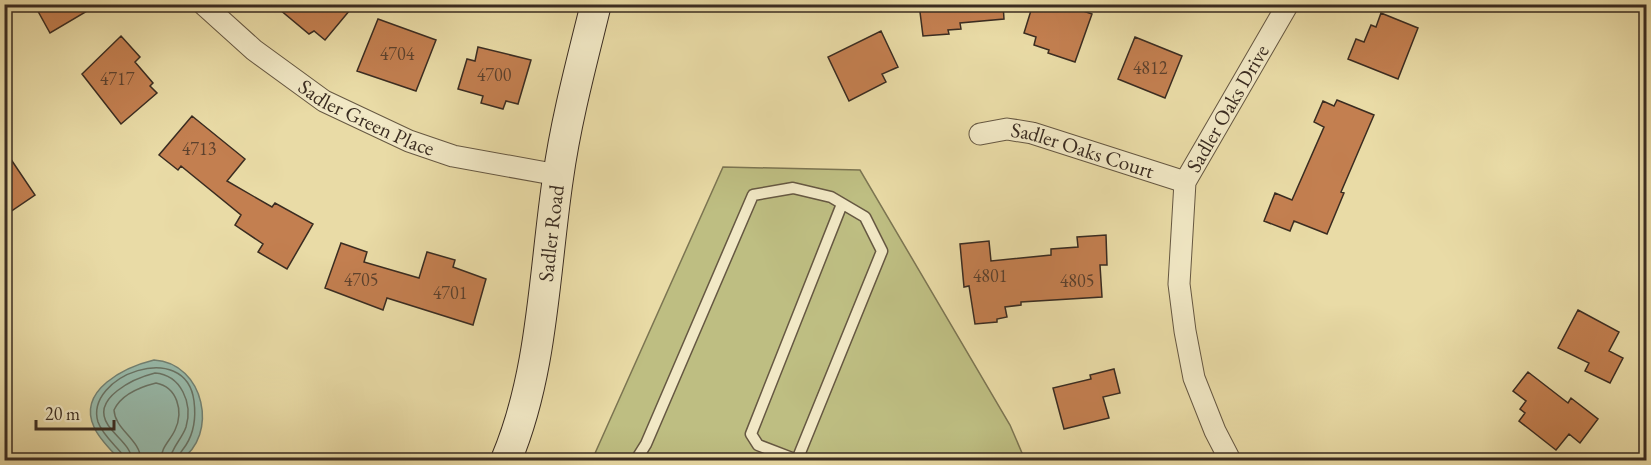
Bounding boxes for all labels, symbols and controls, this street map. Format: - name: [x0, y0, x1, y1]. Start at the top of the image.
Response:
- street label: Sadler Oaks Drive: [1179, 39, 1275, 177]
- house number: 4704: [380, 42, 415, 65]
- house number: 4812: [1133, 56, 1168, 79]
- house number: 4700: [477, 63, 512, 86]
- house number: 4717: [100, 67, 135, 90]
- street label: Sadler Green Place: [293, 73, 438, 162]
- street label: Sadler Oaks Court: [1009, 116, 1158, 184]
- house number: 4713: [182, 137, 216, 160]
- street label: Sadler Road: [532, 183, 570, 283]
- house number: 4801: [973, 264, 1007, 287]
- house number: 4705: [344, 268, 378, 291]
- house number: 4805: [1060, 269, 1094, 292]
- house number: 4701: [433, 281, 467, 304]
- scale bar: [36, 393, 114, 431]
- text: 20 m: [45, 402, 80, 425]

